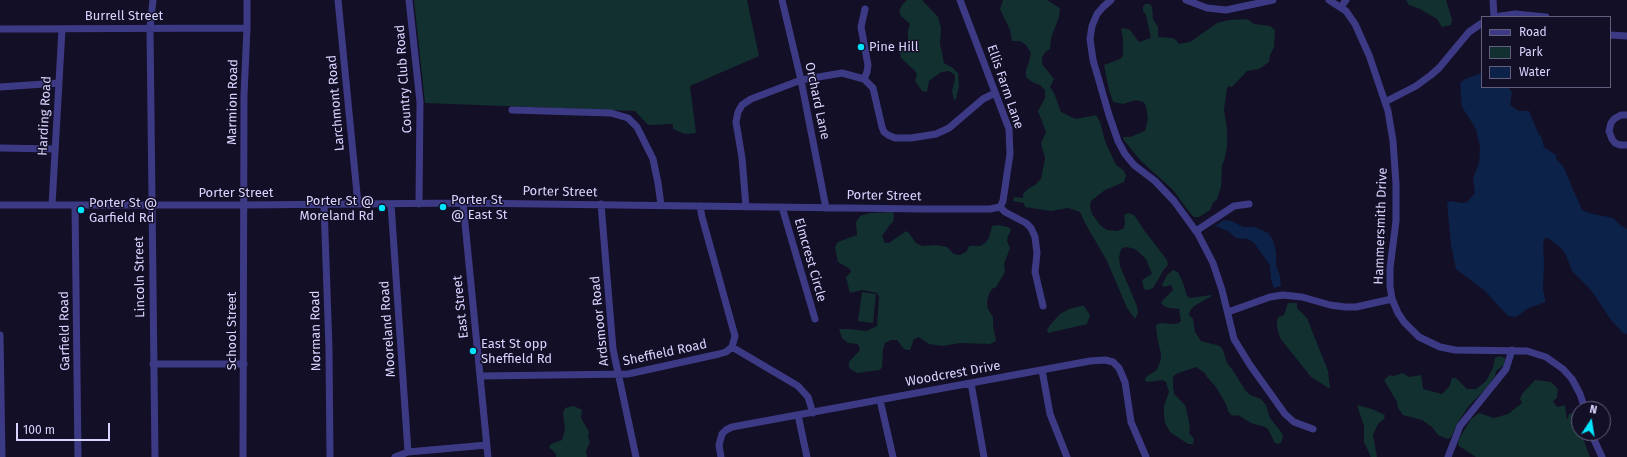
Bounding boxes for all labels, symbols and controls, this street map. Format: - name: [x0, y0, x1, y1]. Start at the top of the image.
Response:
- street label: Burrell Street: [85, 8, 163, 24]
- legend: [1481, 16, 1611, 88]
- street label: Country Club Road: [392, 24, 416, 134]
- text: Road: [1519, 25, 1547, 39]
- place label: Pine Hill: [869, 39, 918, 55]
- marker: Pine Hill: [856, 42, 866, 52]
- street label: Ellis Farm Lane: [983, 43, 1027, 131]
- text: Park: [1519, 45, 1543, 59]
- street label: Larchmont Road: [324, 54, 348, 152]
- street label: Marmion Road: [224, 59, 242, 145]
- street label: Orchard Lane: [801, 61, 833, 141]
- text: Water: [1519, 65, 1550, 79]
- street label: Harding Road: [35, 76, 55, 156]
- street label: Hammersmith Drive: [1371, 167, 1391, 285]
- street label: Porter Street: [522, 184, 598, 200]
- street label: Porter Street: [198, 185, 274, 201]
- street label: Porter Street: [846, 188, 922, 204]
- place label: Porter St @ East St: [451, 192, 507, 223]
- place label: Porter St @ Moreland Rd: [299, 193, 374, 224]
- place label: Porter St @ Garfield Rd: [89, 195, 157, 226]
- marker: Porter St @ East St: [438, 202, 448, 212]
- marker: Porter St @ Moreland Rd: [377, 203, 387, 213]
- marker: Porter St @ Garfield Rd: [76, 205, 86, 215]
- street label: Elmcrest Circle: [791, 216, 829, 304]
- street label: Lincoln Street: [131, 236, 149, 318]
- street label: East Street: [450, 275, 472, 339]
- street label: Ardsmoor Road: [588, 275, 612, 367]
- street label: Mooreland Road: [377, 280, 399, 378]
- street label: Norman Road: [307, 290, 325, 372]
- street label: Garfield Road: [57, 291, 73, 371]
- street label: School Street: [224, 292, 240, 370]
- place label: East St opp Sheffield Rd: [481, 336, 552, 367]
- street label: Sheffield Road: [621, 336, 709, 370]
- marker: East St opp Sheffield Rd: [468, 346, 478, 356]
- street label: Woodcrest Drive: [904, 358, 1002, 390]
- north arrow: [1571, 401, 1611, 441]
- text: N: [1588, 403, 1598, 417]
- scale bar: [18, 415, 112, 441]
- text: 100 m: [23, 423, 55, 437]

